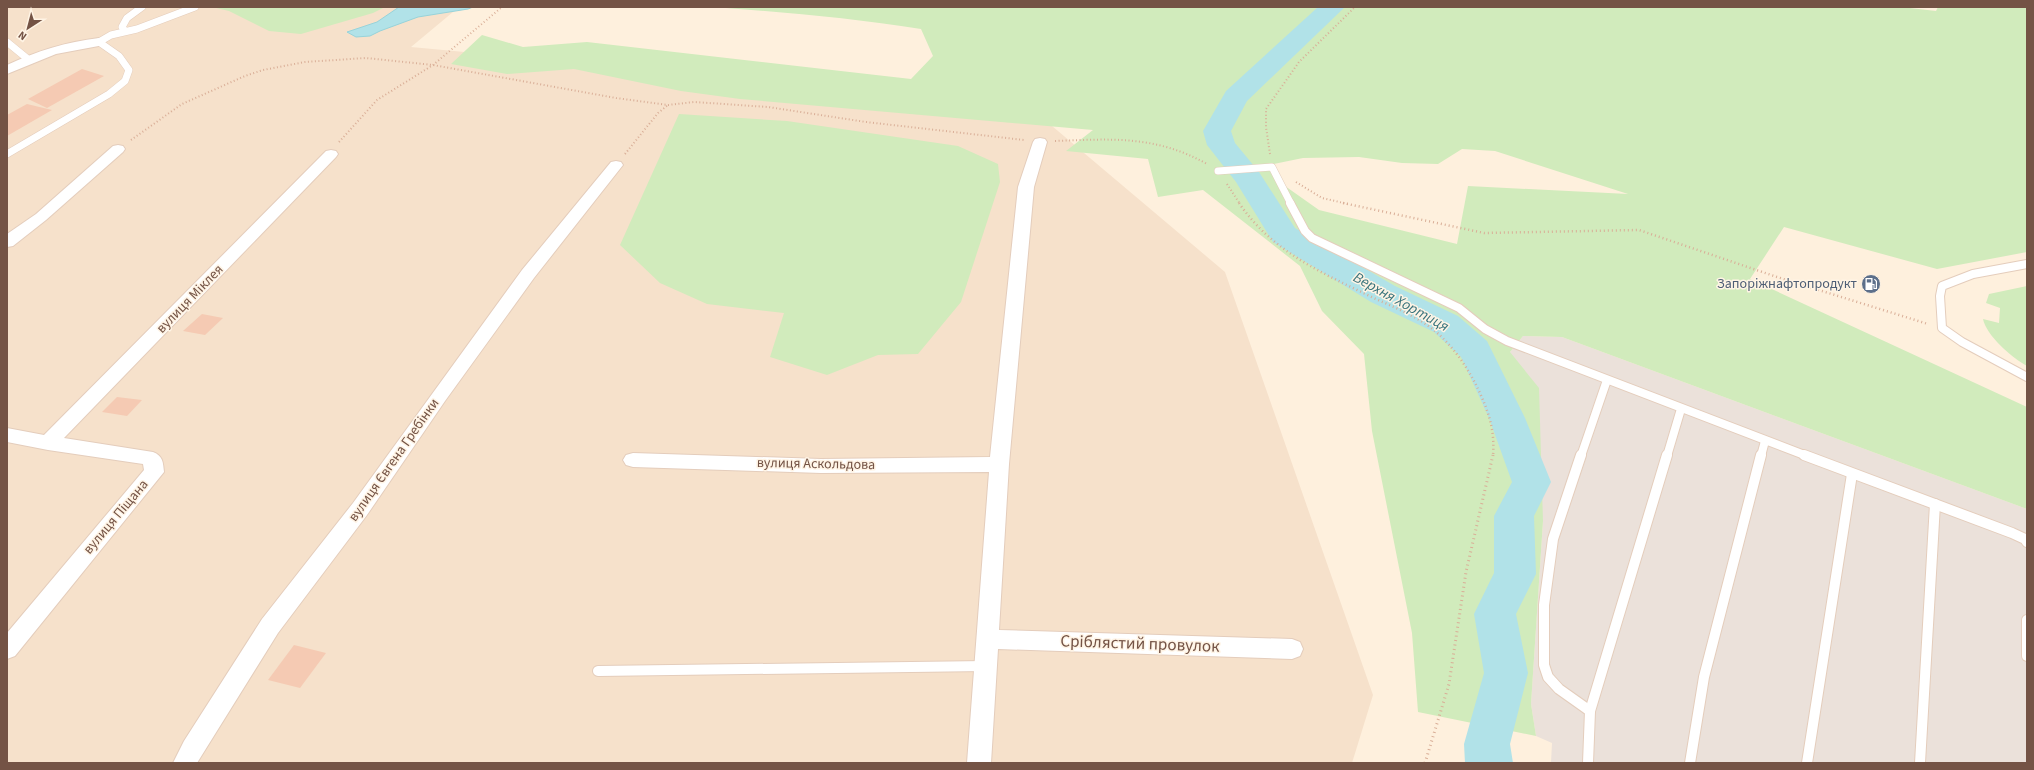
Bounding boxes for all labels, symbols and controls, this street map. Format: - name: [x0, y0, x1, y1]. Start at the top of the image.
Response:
- north arrow: [8, 8, 48, 48]
- text: N: [15, 27, 30, 44]
- street label: вулиця Міклея: [152, 260, 228, 338]
- water label: Верхня Хортиця: [1349, 267, 1453, 337]
- fuel station icon: Запоріжнафтопродукт: [1860, 273, 1882, 295]
- place label: Запоріжнафтопродукт: [1717, 274, 1858, 294]
- street label: вулиця Євгена Гребінки: [344, 394, 444, 526]
- street label: вулиця Аскольдова: [757, 453, 875, 475]
- street label: вулиця Піщана: [79, 475, 153, 559]
- street label: Сріблястий провулок: [1060, 629, 1221, 659]

